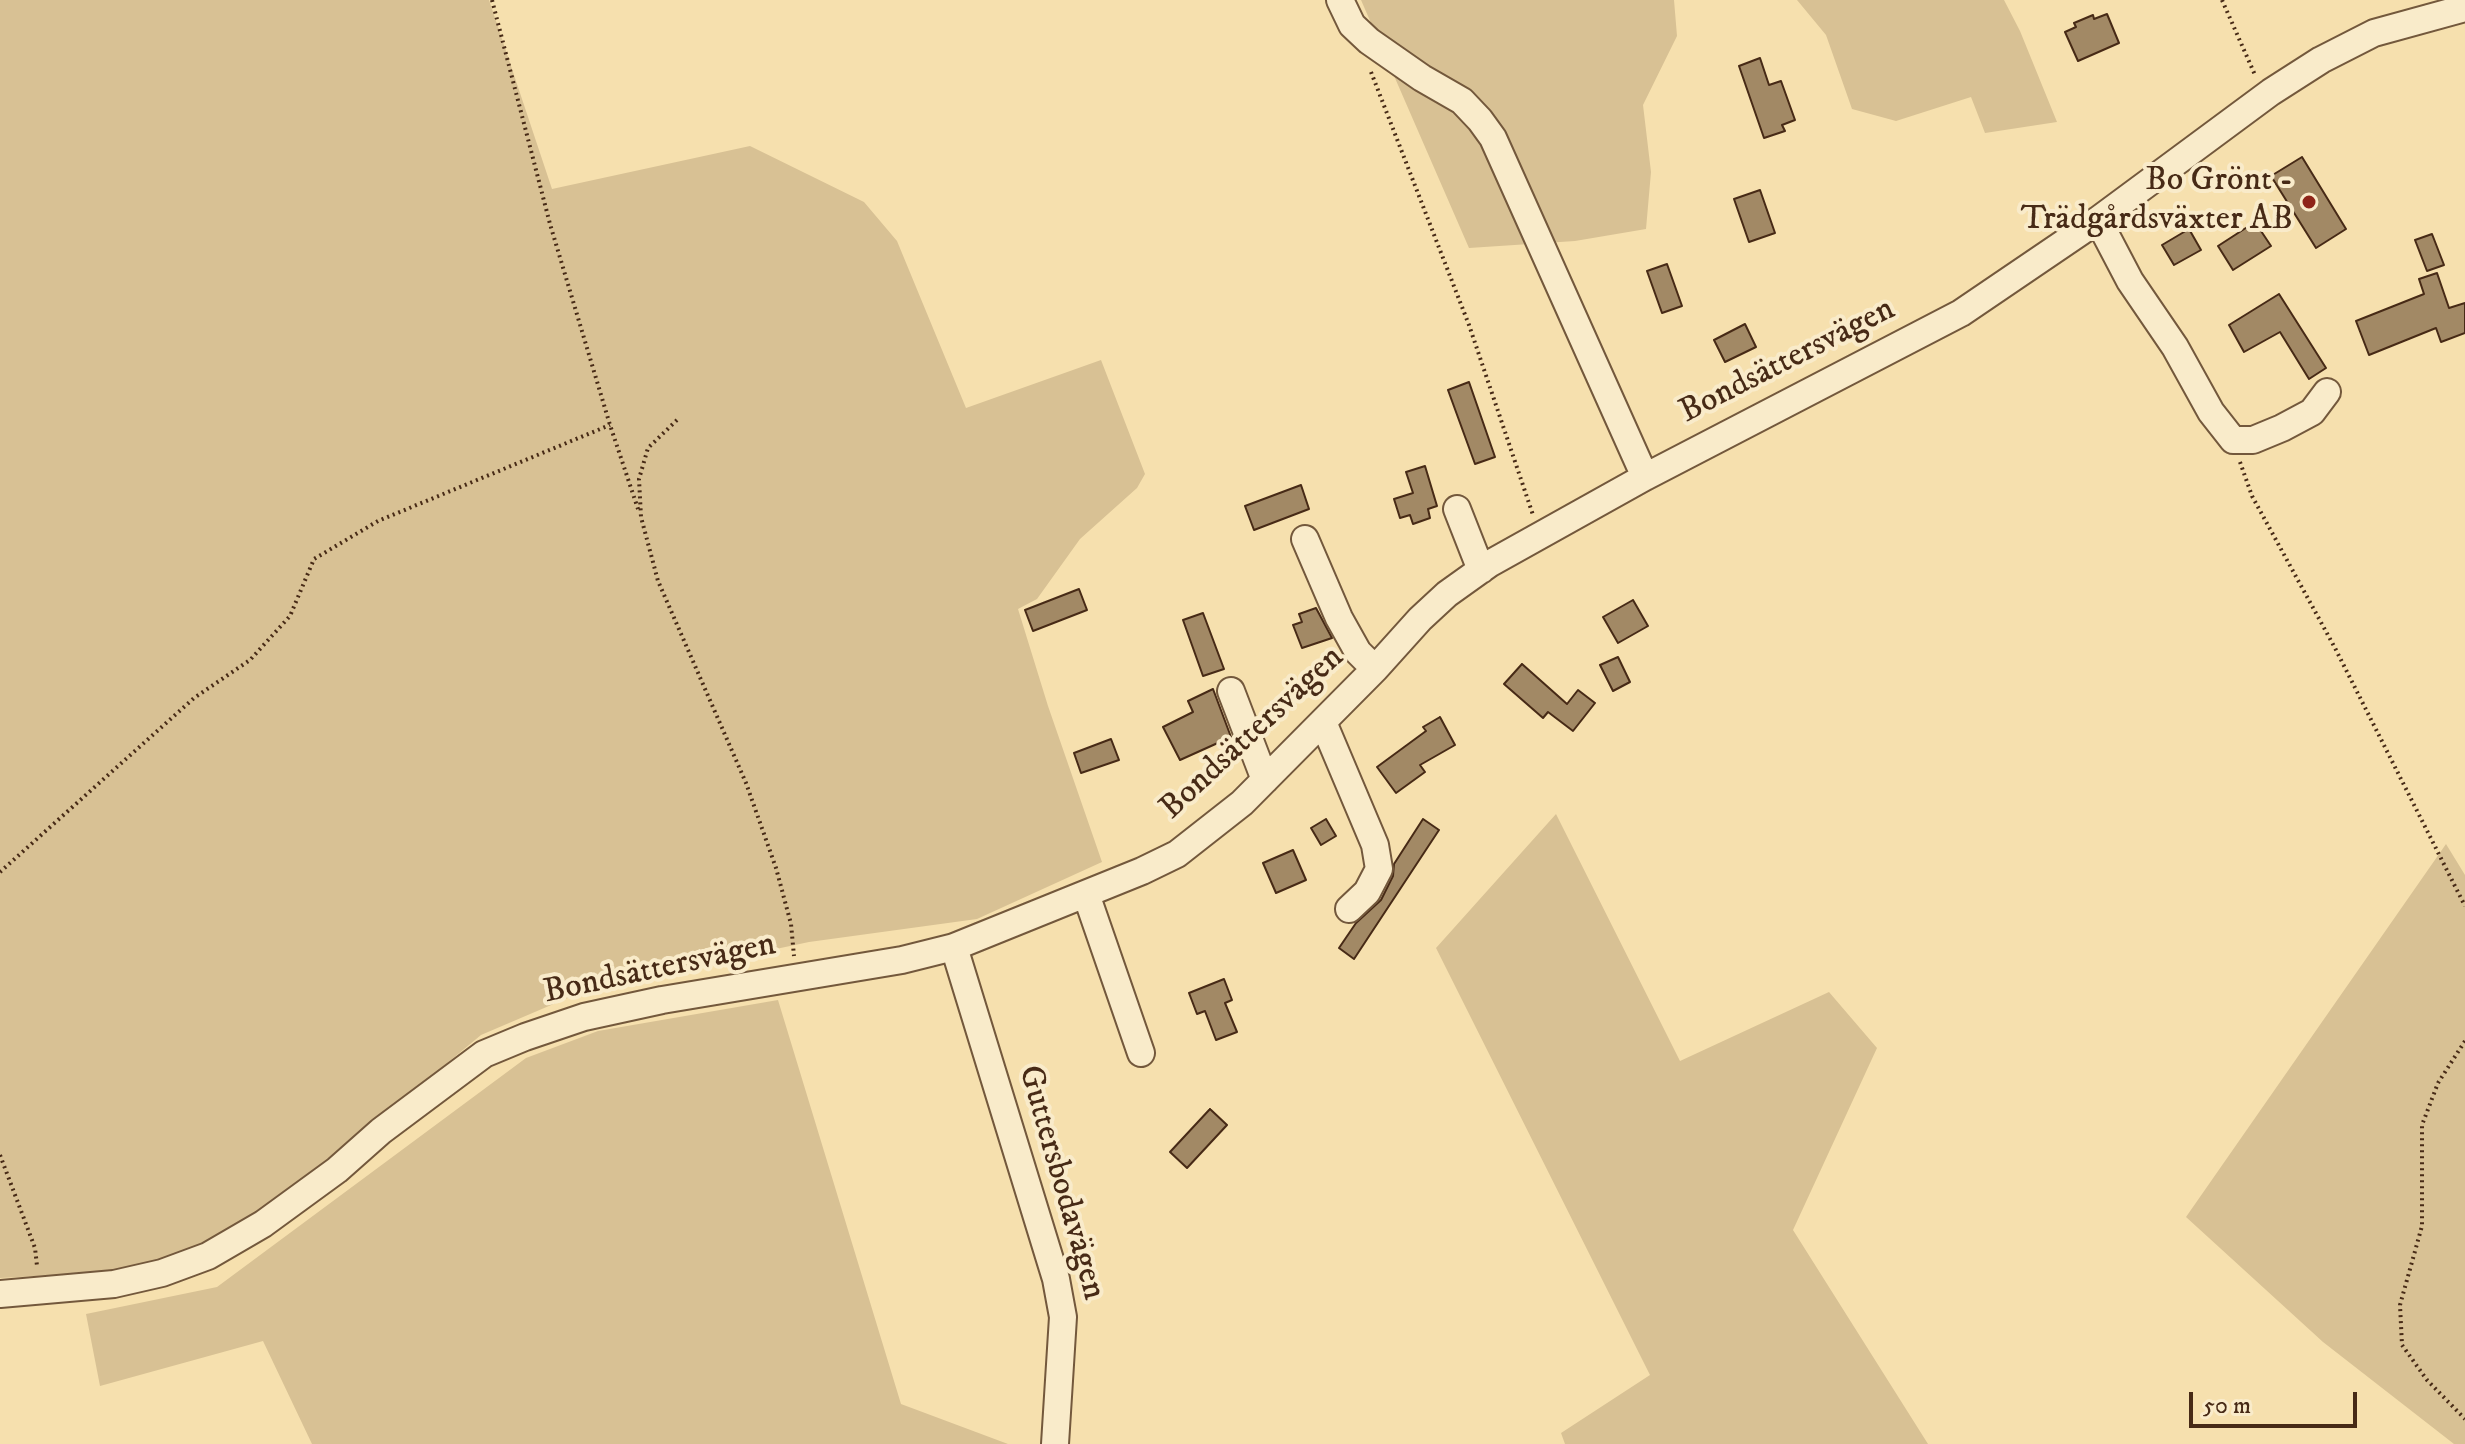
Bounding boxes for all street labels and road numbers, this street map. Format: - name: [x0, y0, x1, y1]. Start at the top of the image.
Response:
- street label: Bondsättersvägen: [1674, 290, 1902, 434]
- street label: Bondsättersvägen: [1153, 639, 1353, 829]
- street label: Bondsättersvägen: [540, 925, 780, 1015]
- street label: Guttersbodavägen: [1007, 1061, 1113, 1305]

